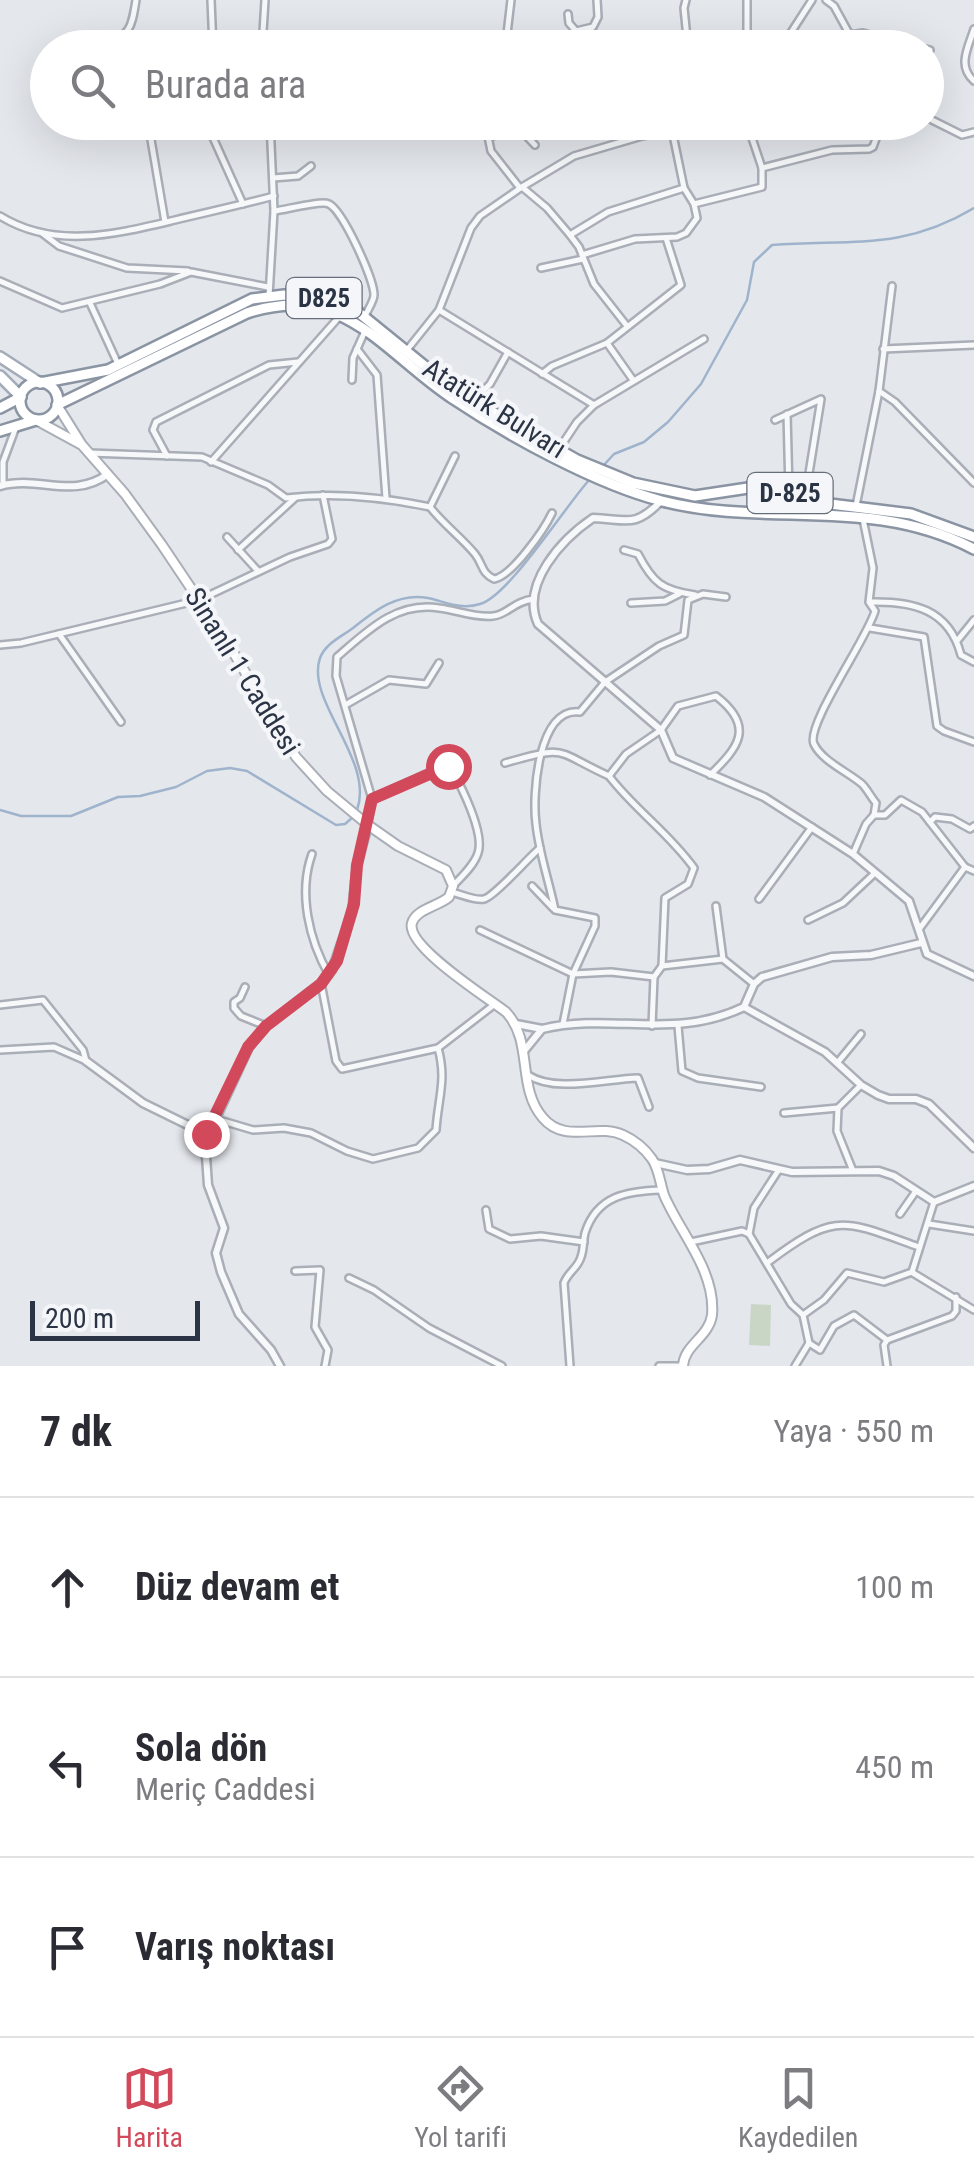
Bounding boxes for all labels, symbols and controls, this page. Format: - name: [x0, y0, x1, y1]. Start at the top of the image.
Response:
- search box: [30, 30, 944, 140]
- icon: search: [65, 58, 120, 113]
- text: Burada ara: [145, 63, 306, 107]
- road number: D825: [286, 278, 362, 318]
- street label: Atatürk Bulvarı: [417, 351, 572, 465]
- road number: D-825: [748, 473, 832, 513]
- street label: Sinanlı 1 Caddesi: [178, 582, 307, 761]
- route start: [426, 744, 472, 790]
- route end: [184, 1112, 230, 1158]
- scale bar: [30, 1296, 200, 1340]
- text: 200 m: [45, 1302, 114, 1335]
- text: 7 dk: [40, 1407, 112, 1456]
- text: Yaya · 550 m: [774, 1412, 934, 1450]
- icon: ahead: [40, 1560, 95, 1615]
- text: Düz devam et: [135, 1565, 339, 1609]
- text: 100 m: [855, 1568, 934, 1606]
- text: Sola dön: [135, 1726, 267, 1770]
- icon: left: [40, 1740, 95, 1795]
- text: 450 m: [855, 1748, 934, 1786]
- text: Meriç Caddesi: [135, 1770, 316, 1808]
- icon: arrive: [40, 1920, 95, 1975]
- text: Varış noktası: [135, 1925, 335, 1969]
- tab: Harita: [116, 2061, 183, 2154]
- tab: Yol tarifi: [414, 2061, 507, 2154]
- tab: Kaydedilen: [738, 2061, 858, 2154]

